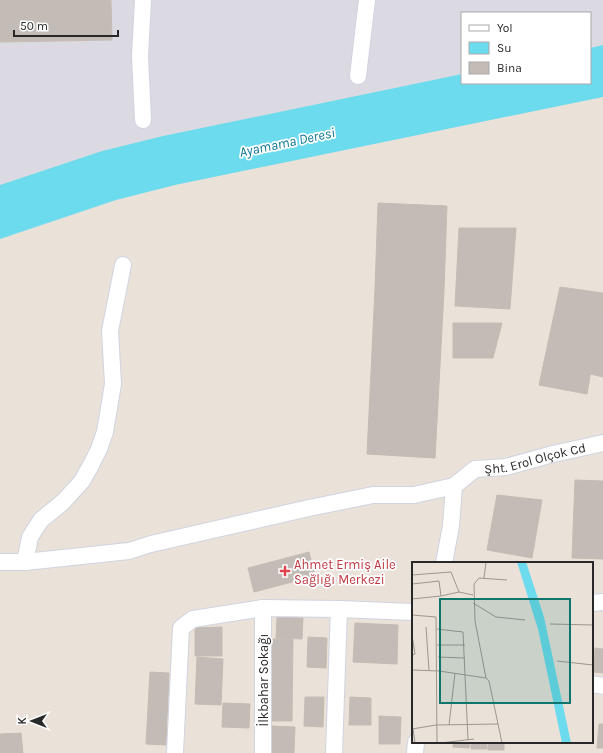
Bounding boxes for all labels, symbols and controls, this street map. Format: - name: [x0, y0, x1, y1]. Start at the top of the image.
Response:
- scale bar: [14, 12, 118, 38]
- legend: [461, 12, 591, 84]
- text: 50 m: [20, 19, 48, 33]
- text: Yol: [497, 21, 513, 35]
- text: Su: [497, 41, 512, 55]
- text: Bina: [497, 61, 522, 75]
- water label: Ayamama Deresi: [238, 124, 337, 161]
- street label: Şht. Erol Olçok Cd: [484, 440, 587, 476]
- place label: Ahmet Ermiş Aile Sağlığı Merkezi: [294, 557, 396, 587]
- inset map: [412, 562, 593, 743]
- marker: Ahmet Ermiş Aile Sağlığı Merkezi: [279, 565, 291, 577]
- street label: İlkbahar Sokağı: [256, 634, 271, 726]
- north arrow: [12, 701, 52, 741]
- text: K: [16, 717, 29, 725]

